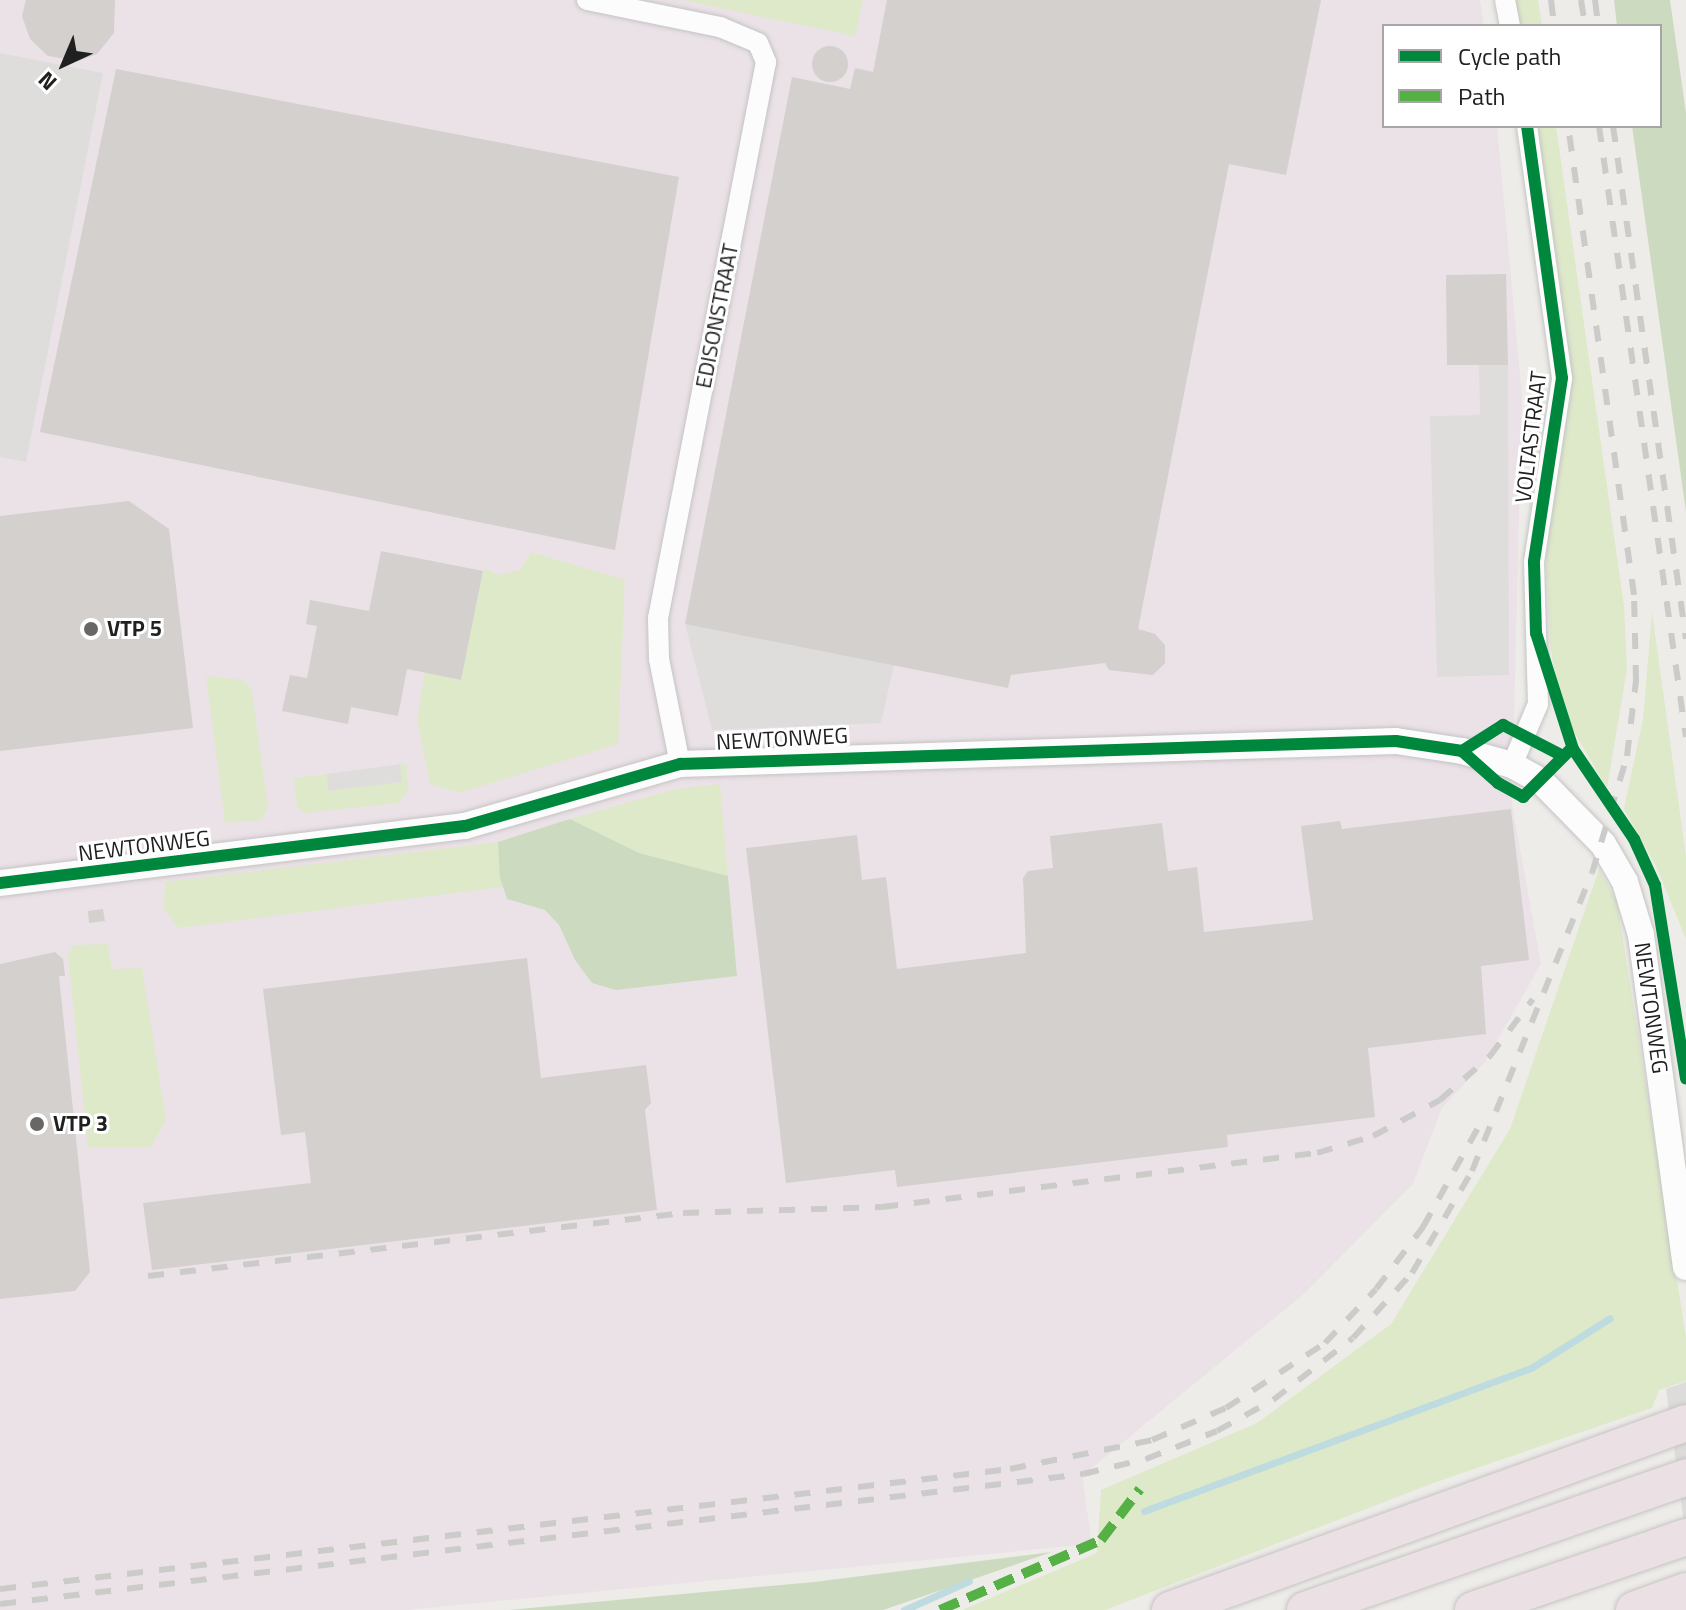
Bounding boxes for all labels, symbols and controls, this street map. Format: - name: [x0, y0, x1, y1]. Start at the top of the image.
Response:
- north arrow: [24, 24, 104, 104]
- legend: [1382, 24, 1662, 128]
- text: Cycle path: [1458, 38, 1561, 74]
- text: N: [30, 64, 65, 99]
- text: Path: [1458, 78, 1505, 114]
- street label: EDISONSTRAAT: [690, 241, 744, 391]
- street label: VOLTASTRAAT: [1510, 370, 1552, 504]
- place label: VTP 5: [107, 616, 162, 642]
- marker: VTP 5: [82, 620, 100, 638]
- street label: NEWTONWEG: [715, 722, 849, 756]
- street label: NEWTONWEG: [77, 825, 211, 867]
- street label: NEWTONWEG: [1629, 941, 1673, 1075]
- place label: VTP 3: [53, 1111, 108, 1137]
- marker: VTP 3: [28, 1115, 46, 1133]

